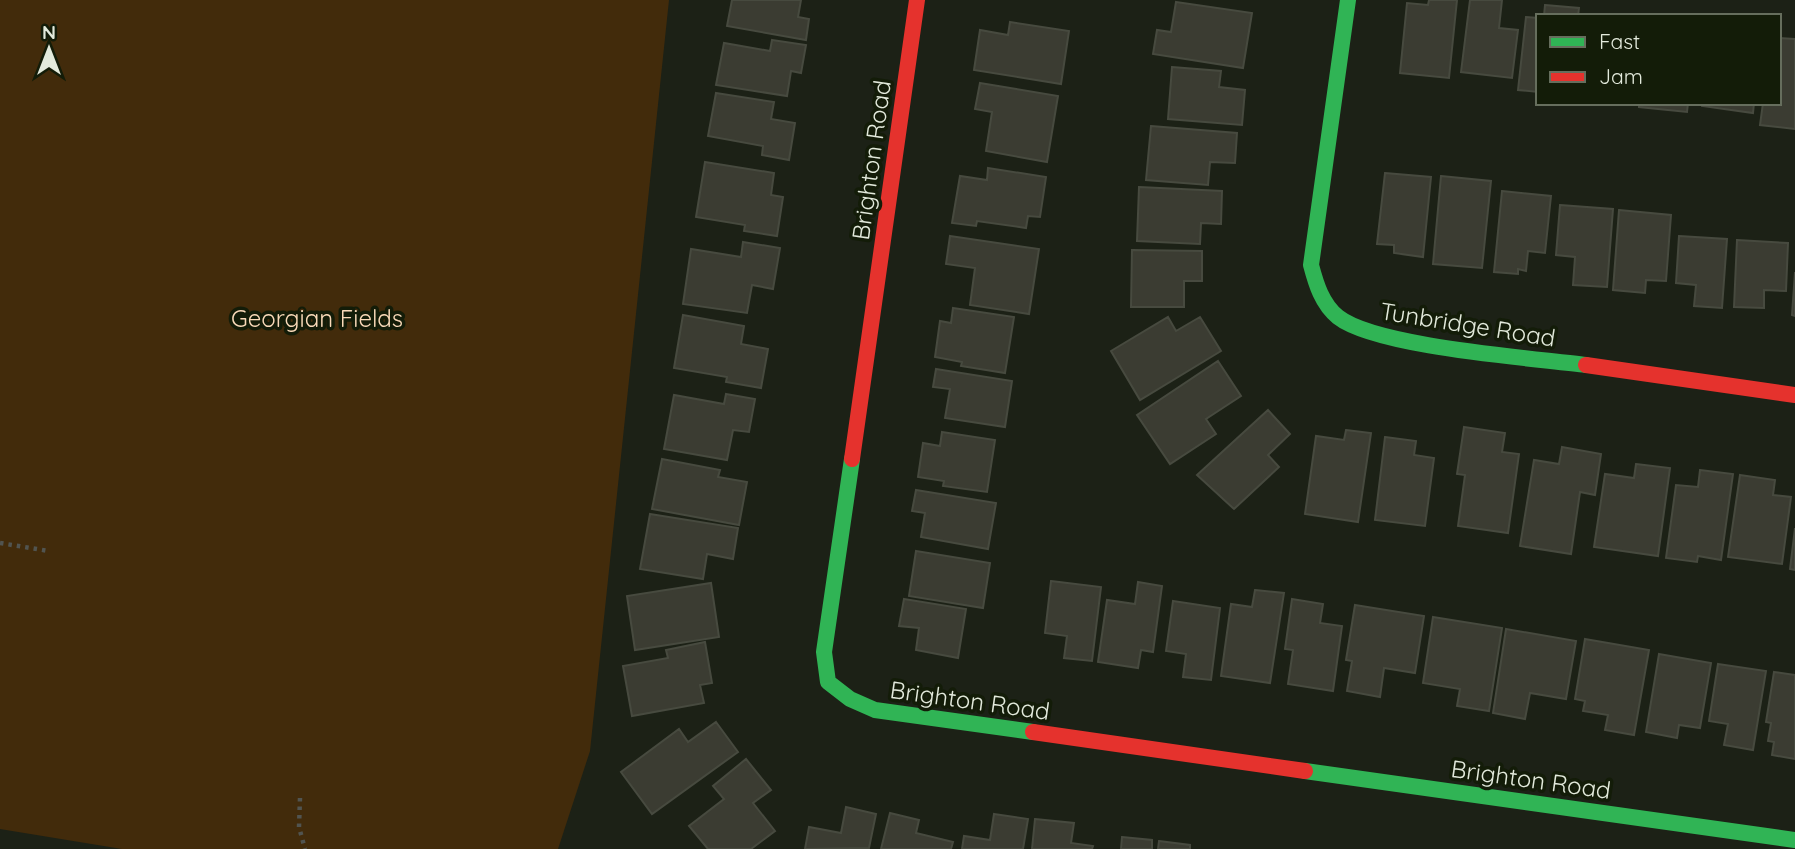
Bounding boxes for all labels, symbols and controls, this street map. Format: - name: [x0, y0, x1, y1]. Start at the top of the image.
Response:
- north arrow: [14, 14, 84, 84]
- legend: [1536, 14, 1781, 105]
- text: N: [42, 20, 56, 44]
- text: Fast: [1599, 28, 1640, 54]
- text: Jam: [1599, 63, 1643, 89]
- street label: Brighton Road: [845, 78, 897, 242]
- street label: Tunbridge Road: [1378, 295, 1558, 353]
- park label: Georgian Fields: [231, 303, 403, 333]
- street label: Brighton Road: [888, 674, 1052, 726]
- street label: Brighton Road: [1449, 753, 1613, 805]

